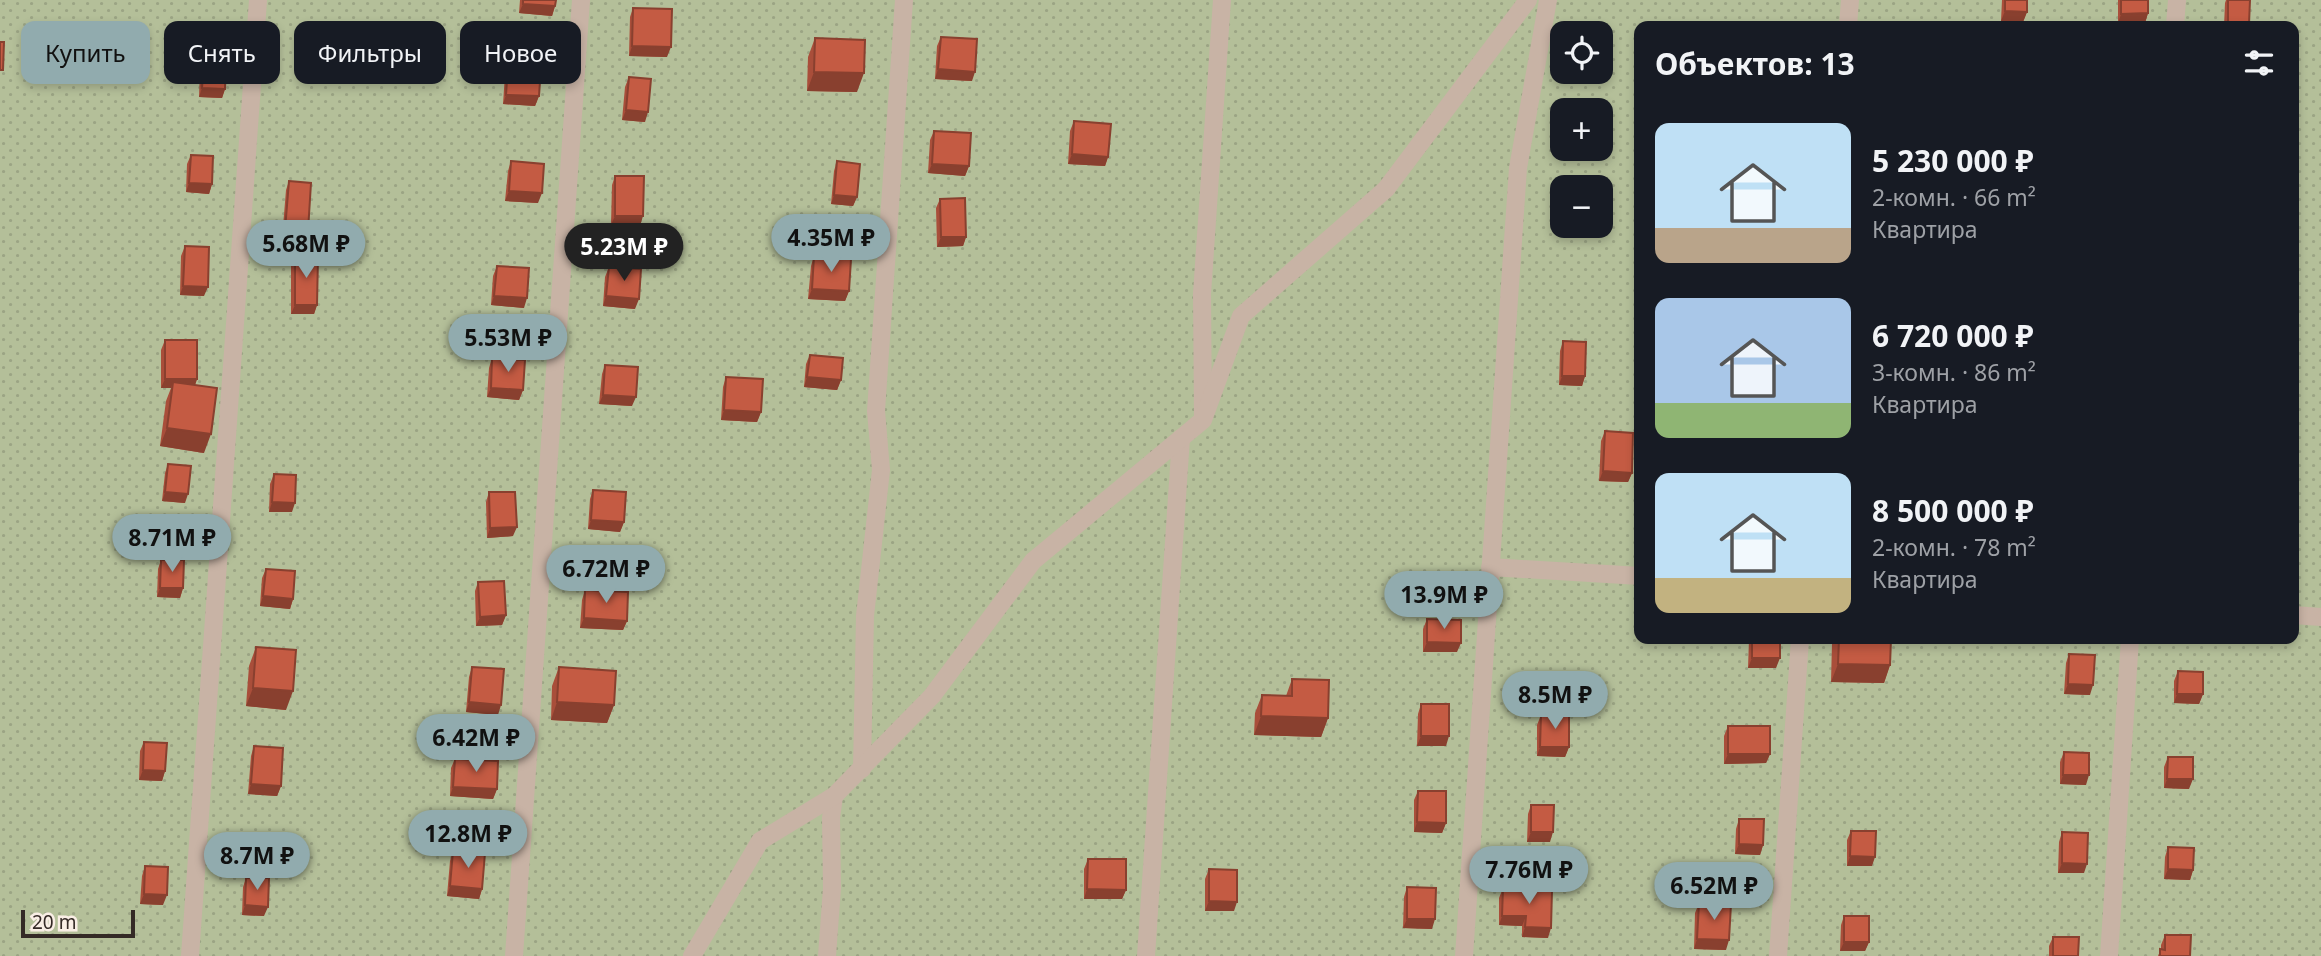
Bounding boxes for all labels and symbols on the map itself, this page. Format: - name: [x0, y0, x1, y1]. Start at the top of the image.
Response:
- pin: 4.35M ₽: [766, 215, 896, 274]
- pin: 5.68M ₽: [241, 220, 371, 280]
- pin: 5.23M ₽: [559, 224, 689, 283]
- pin: 5.53M ₽: [443, 314, 573, 374]
- pin: 8.71M ₽: [107, 514, 237, 574]
- pin: 6.72M ₽: [541, 546, 671, 605]
- pin: 13.9M ₽: [1379, 572, 1509, 631]
- pin: 8.5M ₽: [1498, 672, 1612, 731]
- pin: 6.42M ₽: [411, 714, 541, 774]
- pin: 12.8M ₽: [403, 810, 533, 870]
- pin: 8.7M ₽: [200, 832, 314, 892]
- pin: 7.76M ₽: [1464, 846, 1594, 906]
- pin: 6.52M ₽: [1649, 862, 1779, 922]
- scale bar: [21, 907, 135, 939]

